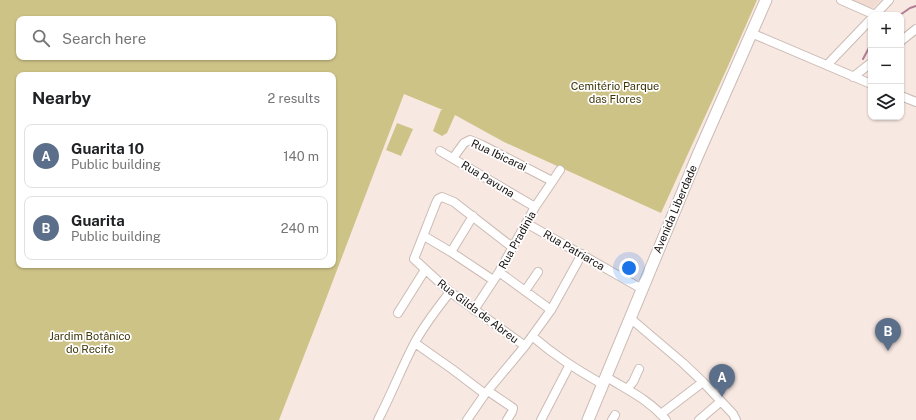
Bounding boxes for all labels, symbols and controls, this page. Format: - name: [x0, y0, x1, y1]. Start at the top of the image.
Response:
- map controls: [868, 12, 904, 120]
- button: +: [868, 12, 904, 48]
- search box: [16, 16, 336, 60]
- icon: search: [30, 27, 52, 49]
- text: Search here: [62, 30, 146, 47]
- button: −: [868, 48, 904, 84]
- park label: Cemitério Parque das Flores: [571, 80, 659, 105]
- button: layers: [868, 84, 904, 120]
- text: Nearby: [32, 88, 91, 108]
- text: 2 results: [268, 91, 320, 106]
- street label: Rua Ibicarai: [469, 137, 529, 173]
- text: Guarita 10: [71, 140, 144, 157]
- text: A: [41, 149, 51, 164]
- text: 140 m: [283, 149, 319, 164]
- text: Public building: [71, 157, 161, 172]
- street label: Rua Pavuna: [459, 158, 517, 200]
- street label: Avenida Liberdade: [651, 163, 699, 255]
- street label: Rua Pradinia: [496, 209, 538, 271]
- text: Guarita: [71, 212, 125, 229]
- text: B: [42, 221, 50, 236]
- text: 240 m: [281, 221, 319, 236]
- street label: Rua Patriarca: [541, 228, 607, 272]
- text: Public building: [71, 229, 161, 244]
- your location: [619, 258, 639, 278]
- street label: Rua Gilda de Abreu: [435, 277, 521, 345]
- pin: B: [875, 318, 901, 351]
- park label: Jardim Botânico do Recife: [49, 330, 131, 355]
- pin: A: [709, 364, 735, 397]

